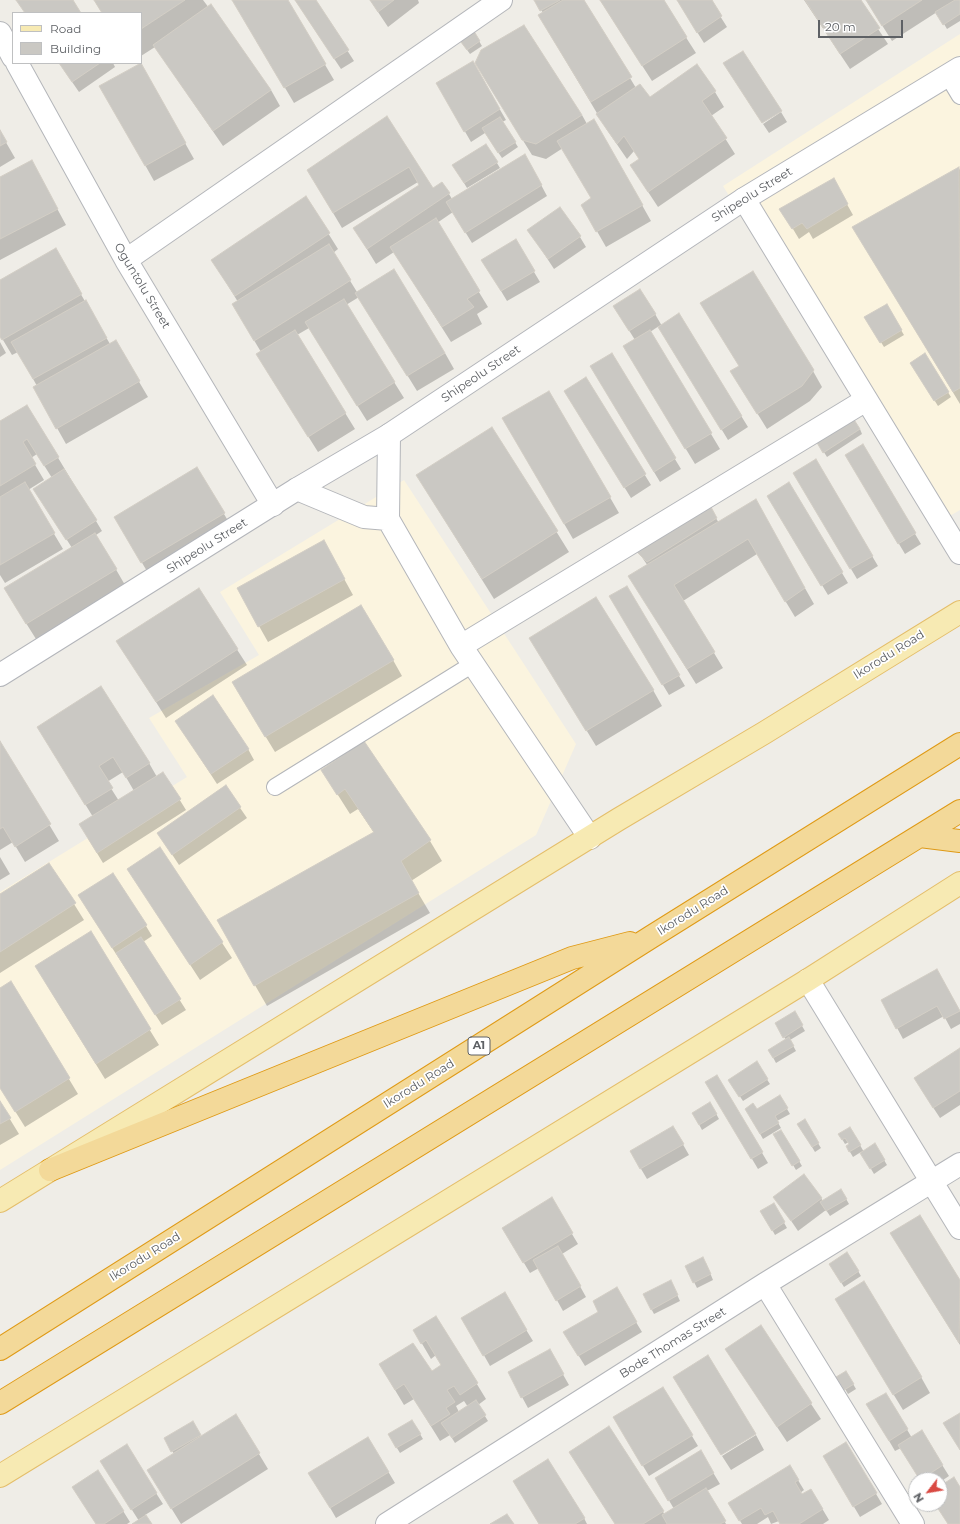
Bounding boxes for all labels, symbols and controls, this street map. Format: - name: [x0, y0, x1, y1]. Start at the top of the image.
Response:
- legend: [12, 12, 142, 64]
- scale bar: [820, 12, 905, 38]
- text: 20 m: [825, 19, 856, 34]
- text: Road: [50, 21, 81, 36]
- text: Building: [50, 41, 101, 56]
- street label: Shipeolu Street: [709, 164, 795, 226]
- street label: Oguntolu Street: [111, 241, 173, 331]
- street label: Shipeolu Street: [439, 342, 523, 406]
- street label: Shipeolu Street: [164, 515, 250, 577]
- street label: Ikorodu Road: [851, 627, 927, 683]
- street label: Ikorodu Road: [655, 883, 731, 939]
- road number: A1: [468, 1037, 490, 1055]
- street label: Ikorodu Road: [381, 1056, 457, 1112]
- street label: Ikorodu Road: [107, 1229, 183, 1285]
- street label: Bode Thomas Street: [617, 1304, 729, 1382]
- north arrow: [908, 1472, 948, 1512]
- text: N: [910, 1490, 927, 1505]

